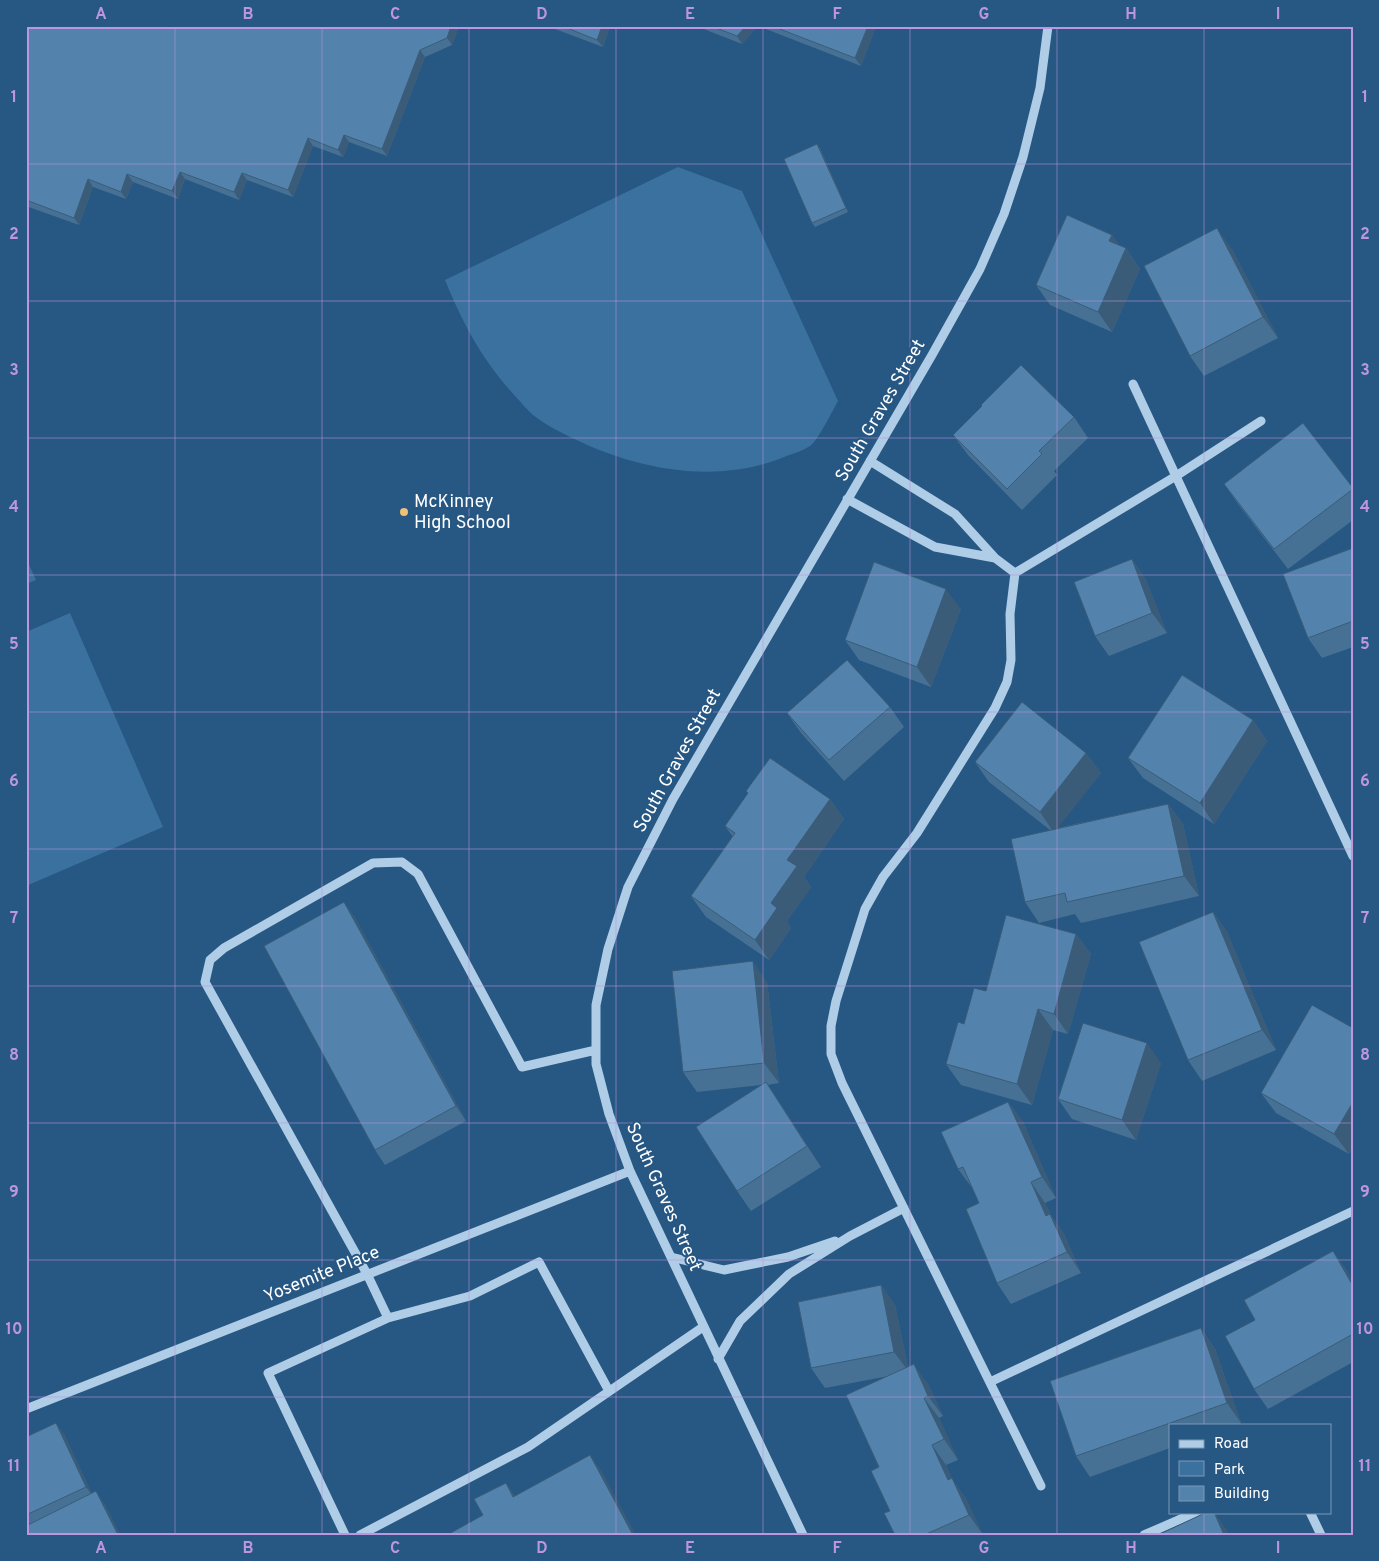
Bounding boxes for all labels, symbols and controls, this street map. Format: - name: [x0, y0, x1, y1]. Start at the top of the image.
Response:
- text: A: [95, 5, 107, 25]
- text: B: [242, 5, 254, 25]
- text: C: [390, 5, 400, 25]
- text: D: [536, 5, 548, 25]
- text: E: [685, 5, 695, 25]
- text: F: [832, 5, 842, 25]
- text: G: [979, 5, 989, 25]
- text: H: [1125, 5, 1137, 25]
- text: I: [1276, 5, 1280, 25]
- text: 1: [11, 88, 17, 108]
- text: 1: [1362, 88, 1368, 108]
- text: 2: [9, 225, 19, 245]
- text: 2: [1360, 225, 1370, 245]
- street label: South Graves Street: [831, 336, 931, 486]
- text: 3: [9, 361, 19, 381]
- text: 3: [1360, 361, 1370, 381]
- place label: McKinney High School: [414, 491, 511, 535]
- text: 4: [9, 498, 19, 518]
- text: 4: [1360, 498, 1370, 518]
- marker: McKinney High School: [398, 506, 410, 518]
- text: 5: [9, 635, 19, 655]
- text: 5: [1360, 635, 1370, 655]
- street label: South Graves Street: [629, 685, 727, 837]
- text: 6: [9, 772, 19, 792]
- text: 6: [1360, 772, 1370, 792]
- text: 7: [10, 909, 18, 929]
- text: 7: [1361, 909, 1369, 929]
- text: 8: [9, 1046, 19, 1066]
- text: 8: [1360, 1046, 1370, 1066]
- street label: South Graves Street: [620, 1119, 706, 1275]
- text: 9: [9, 1183, 19, 1203]
- text: 9: [1360, 1183, 1370, 1203]
- street label: Yosemite Place: [261, 1241, 383, 1309]
- text: 10: [6, 1320, 22, 1340]
- text: 10: [1357, 1320, 1373, 1340]
- legend: [1169, 1424, 1332, 1514]
- text: Road: [1214, 1435, 1249, 1454]
- text: 11: [8, 1457, 20, 1477]
- text: 11: [1359, 1457, 1371, 1477]
- text: Park: [1214, 1461, 1245, 1480]
- text: Building: [1214, 1485, 1269, 1504]
- text: A: [95, 1539, 107, 1559]
- text: B: [242, 1539, 254, 1559]
- text: C: [390, 1539, 400, 1559]
- text: D: [536, 1539, 548, 1559]
- text: E: [685, 1539, 695, 1559]
- text: F: [832, 1539, 842, 1559]
- text: G: [979, 1539, 989, 1559]
- text: H: [1125, 1539, 1137, 1559]
- text: I: [1276, 1539, 1280, 1559]

